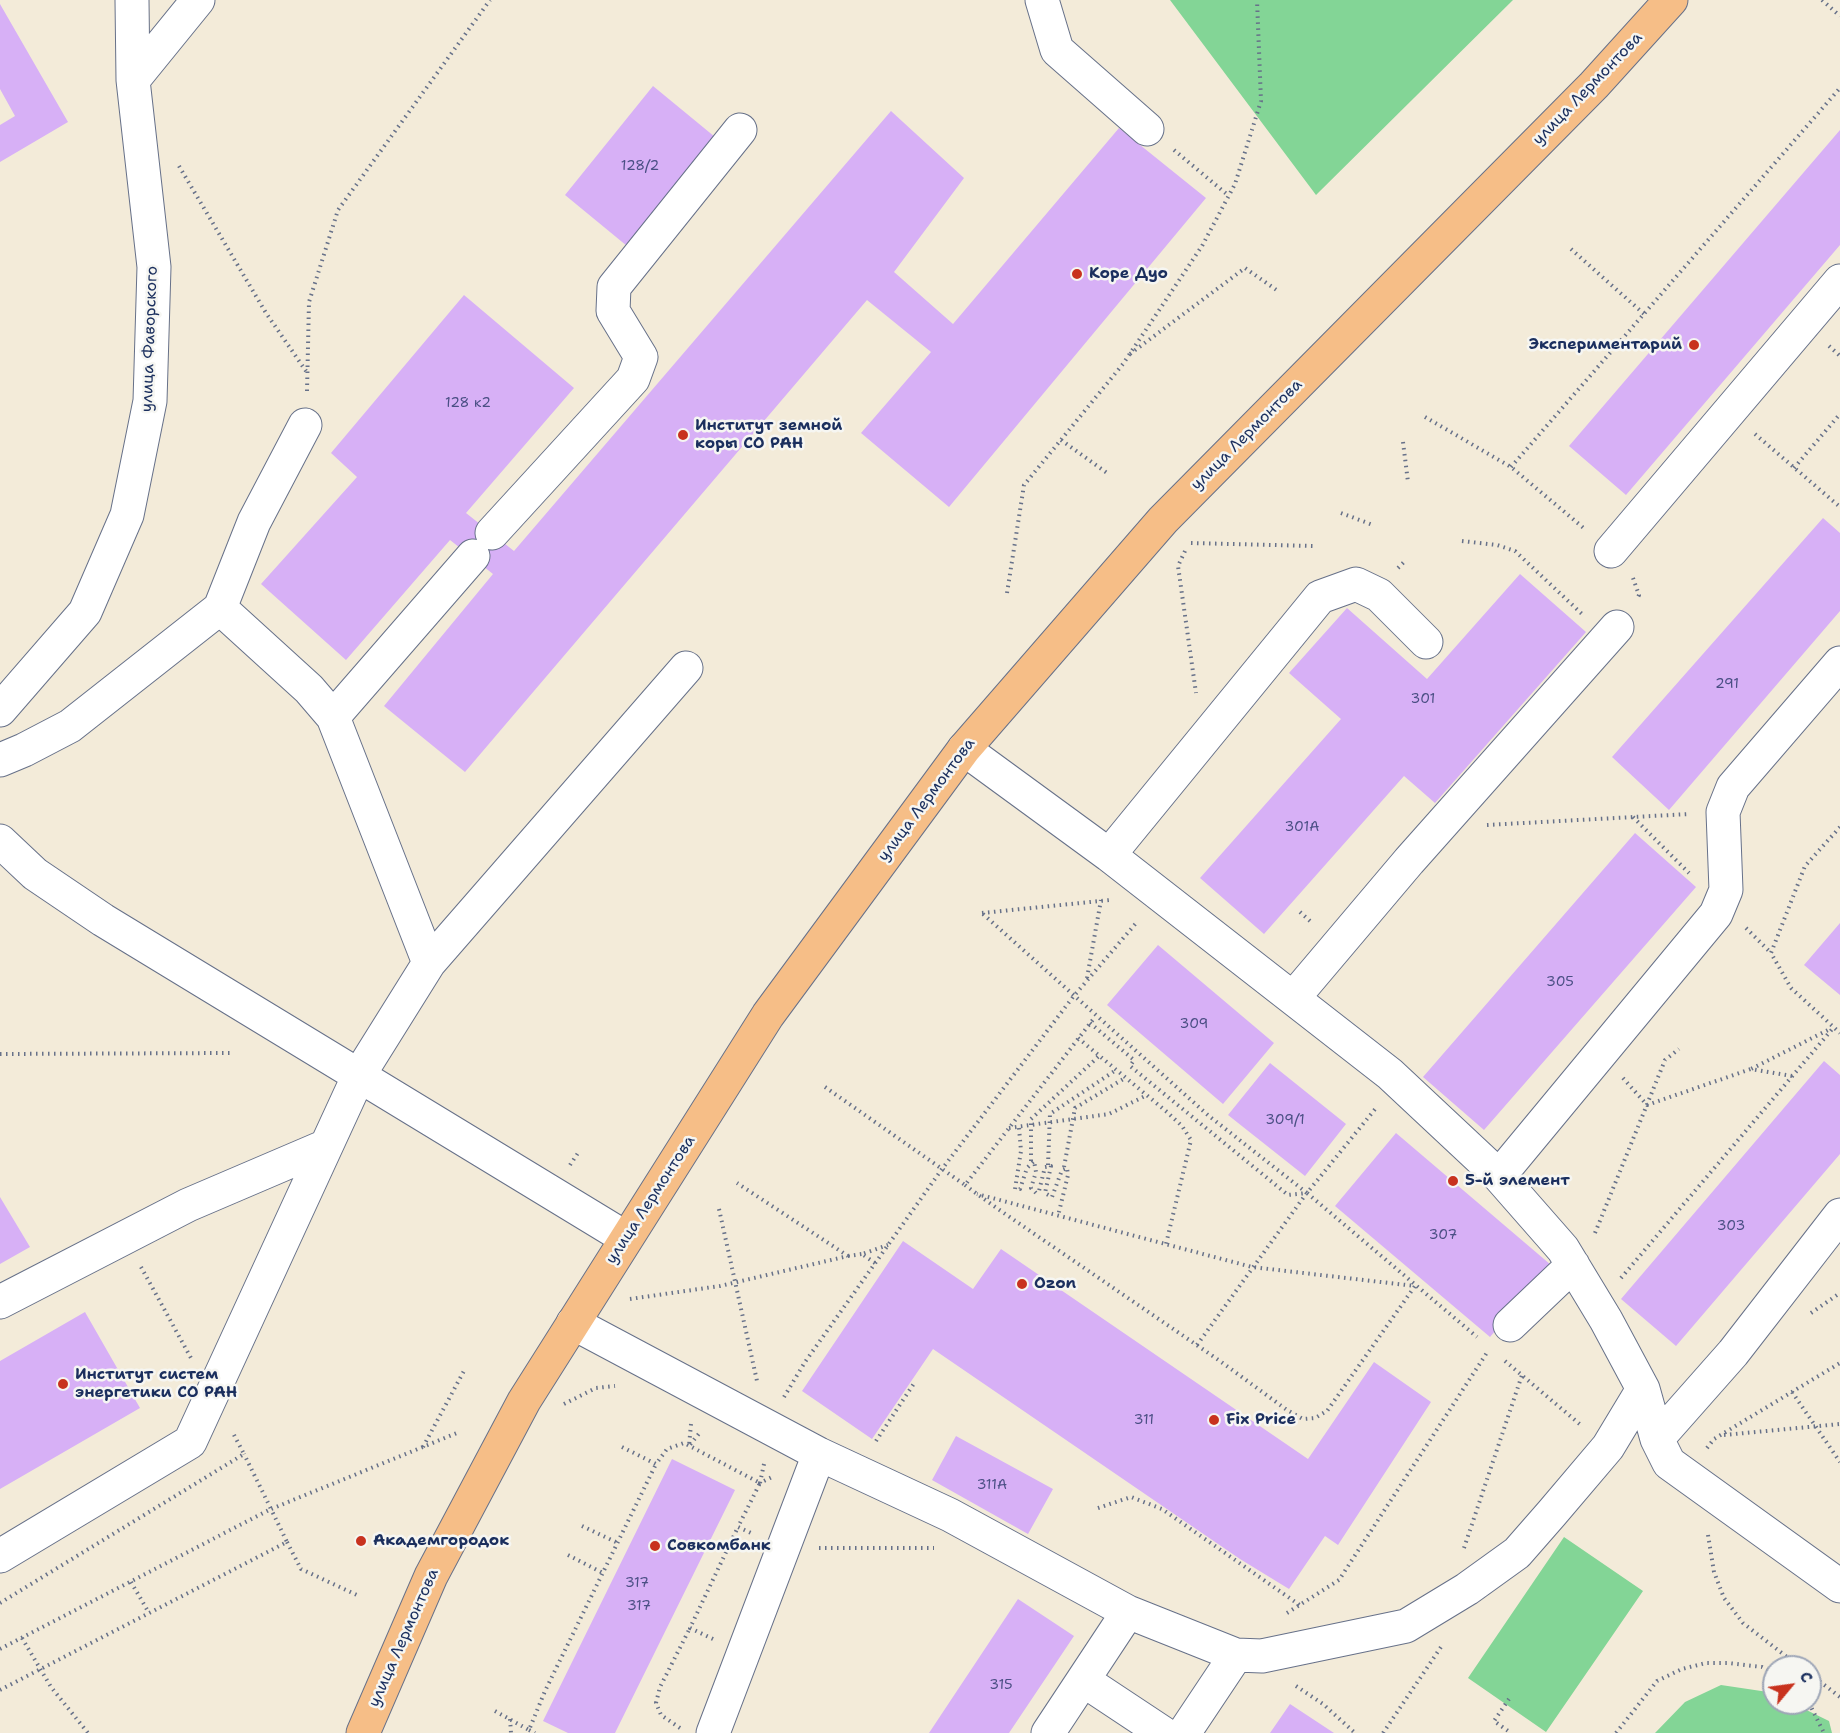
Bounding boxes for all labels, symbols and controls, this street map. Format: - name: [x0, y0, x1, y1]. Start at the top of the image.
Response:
- street label: улица Лермонтова: [1529, 29, 1647, 149]
- house number: 128/2: [621, 158, 659, 174]
- place label: Коре Дуо: [1089, 264, 1168, 284]
- street label: улица Фаворского: [138, 266, 162, 412]
- marker: Коре Дуо: [1070, 267, 1084, 281]
- place label: Экспериментарий: [1529, 335, 1682, 355]
- marker: Экспериментарий: [1687, 338, 1701, 352]
- street label: улица Лермонтова: [1187, 375, 1307, 495]
- house number: 128 к2: [445, 395, 491, 411]
- place label: Институт земной коры СО РАН: [695, 416, 842, 454]
- marker: Институт земной коры СО РАН: [676, 428, 690, 442]
- house number: 291: [1715, 676, 1739, 692]
- house number: 301: [1411, 691, 1435, 707]
- street label: улица Лермонтова: [874, 735, 980, 865]
- house number: 301А: [1285, 819, 1319, 835]
- house number: 305: [1546, 974, 1574, 990]
- house number: 309: [1180, 1016, 1208, 1032]
- house number: 309/1: [1265, 1112, 1305, 1128]
- street label: улица Лермонтова: [602, 1132, 700, 1268]
- place label: 5-й элемент: [1465, 1171, 1570, 1191]
- marker: 5-й элемент: [1446, 1174, 1460, 1188]
- house number: 303: [1717, 1218, 1745, 1234]
- house number: 307: [1429, 1227, 1457, 1243]
- place label: Ozon: [1034, 1274, 1076, 1294]
- marker: Ozon: [1015, 1277, 1029, 1291]
- place label: Институт систем энергетики СО РАН: [75, 1365, 237, 1403]
- marker: Институт систем энергетики СО РАН: [56, 1377, 70, 1391]
- place label: Fix Price: [1226, 1410, 1296, 1430]
- house number: 311: [1134, 1412, 1154, 1428]
- marker: Fix Price: [1207, 1413, 1221, 1427]
- house number: 311А: [977, 1477, 1007, 1493]
- place label: Академгородок: [373, 1531, 509, 1551]
- marker: Академгородок: [354, 1534, 368, 1548]
- place label: Совкомбанк: [667, 1536, 771, 1556]
- marker: Совкомбанк: [648, 1539, 662, 1553]
- street label: улица Лермонтова: [365, 1566, 443, 1710]
- house number: 317: [625, 1575, 649, 1591]
- house number: 317: [627, 1598, 651, 1614]
- north arrow: [1762, 1655, 1822, 1715]
- text: С: [1795, 1668, 1818, 1686]
- house number: 315: [989, 1677, 1013, 1693]

